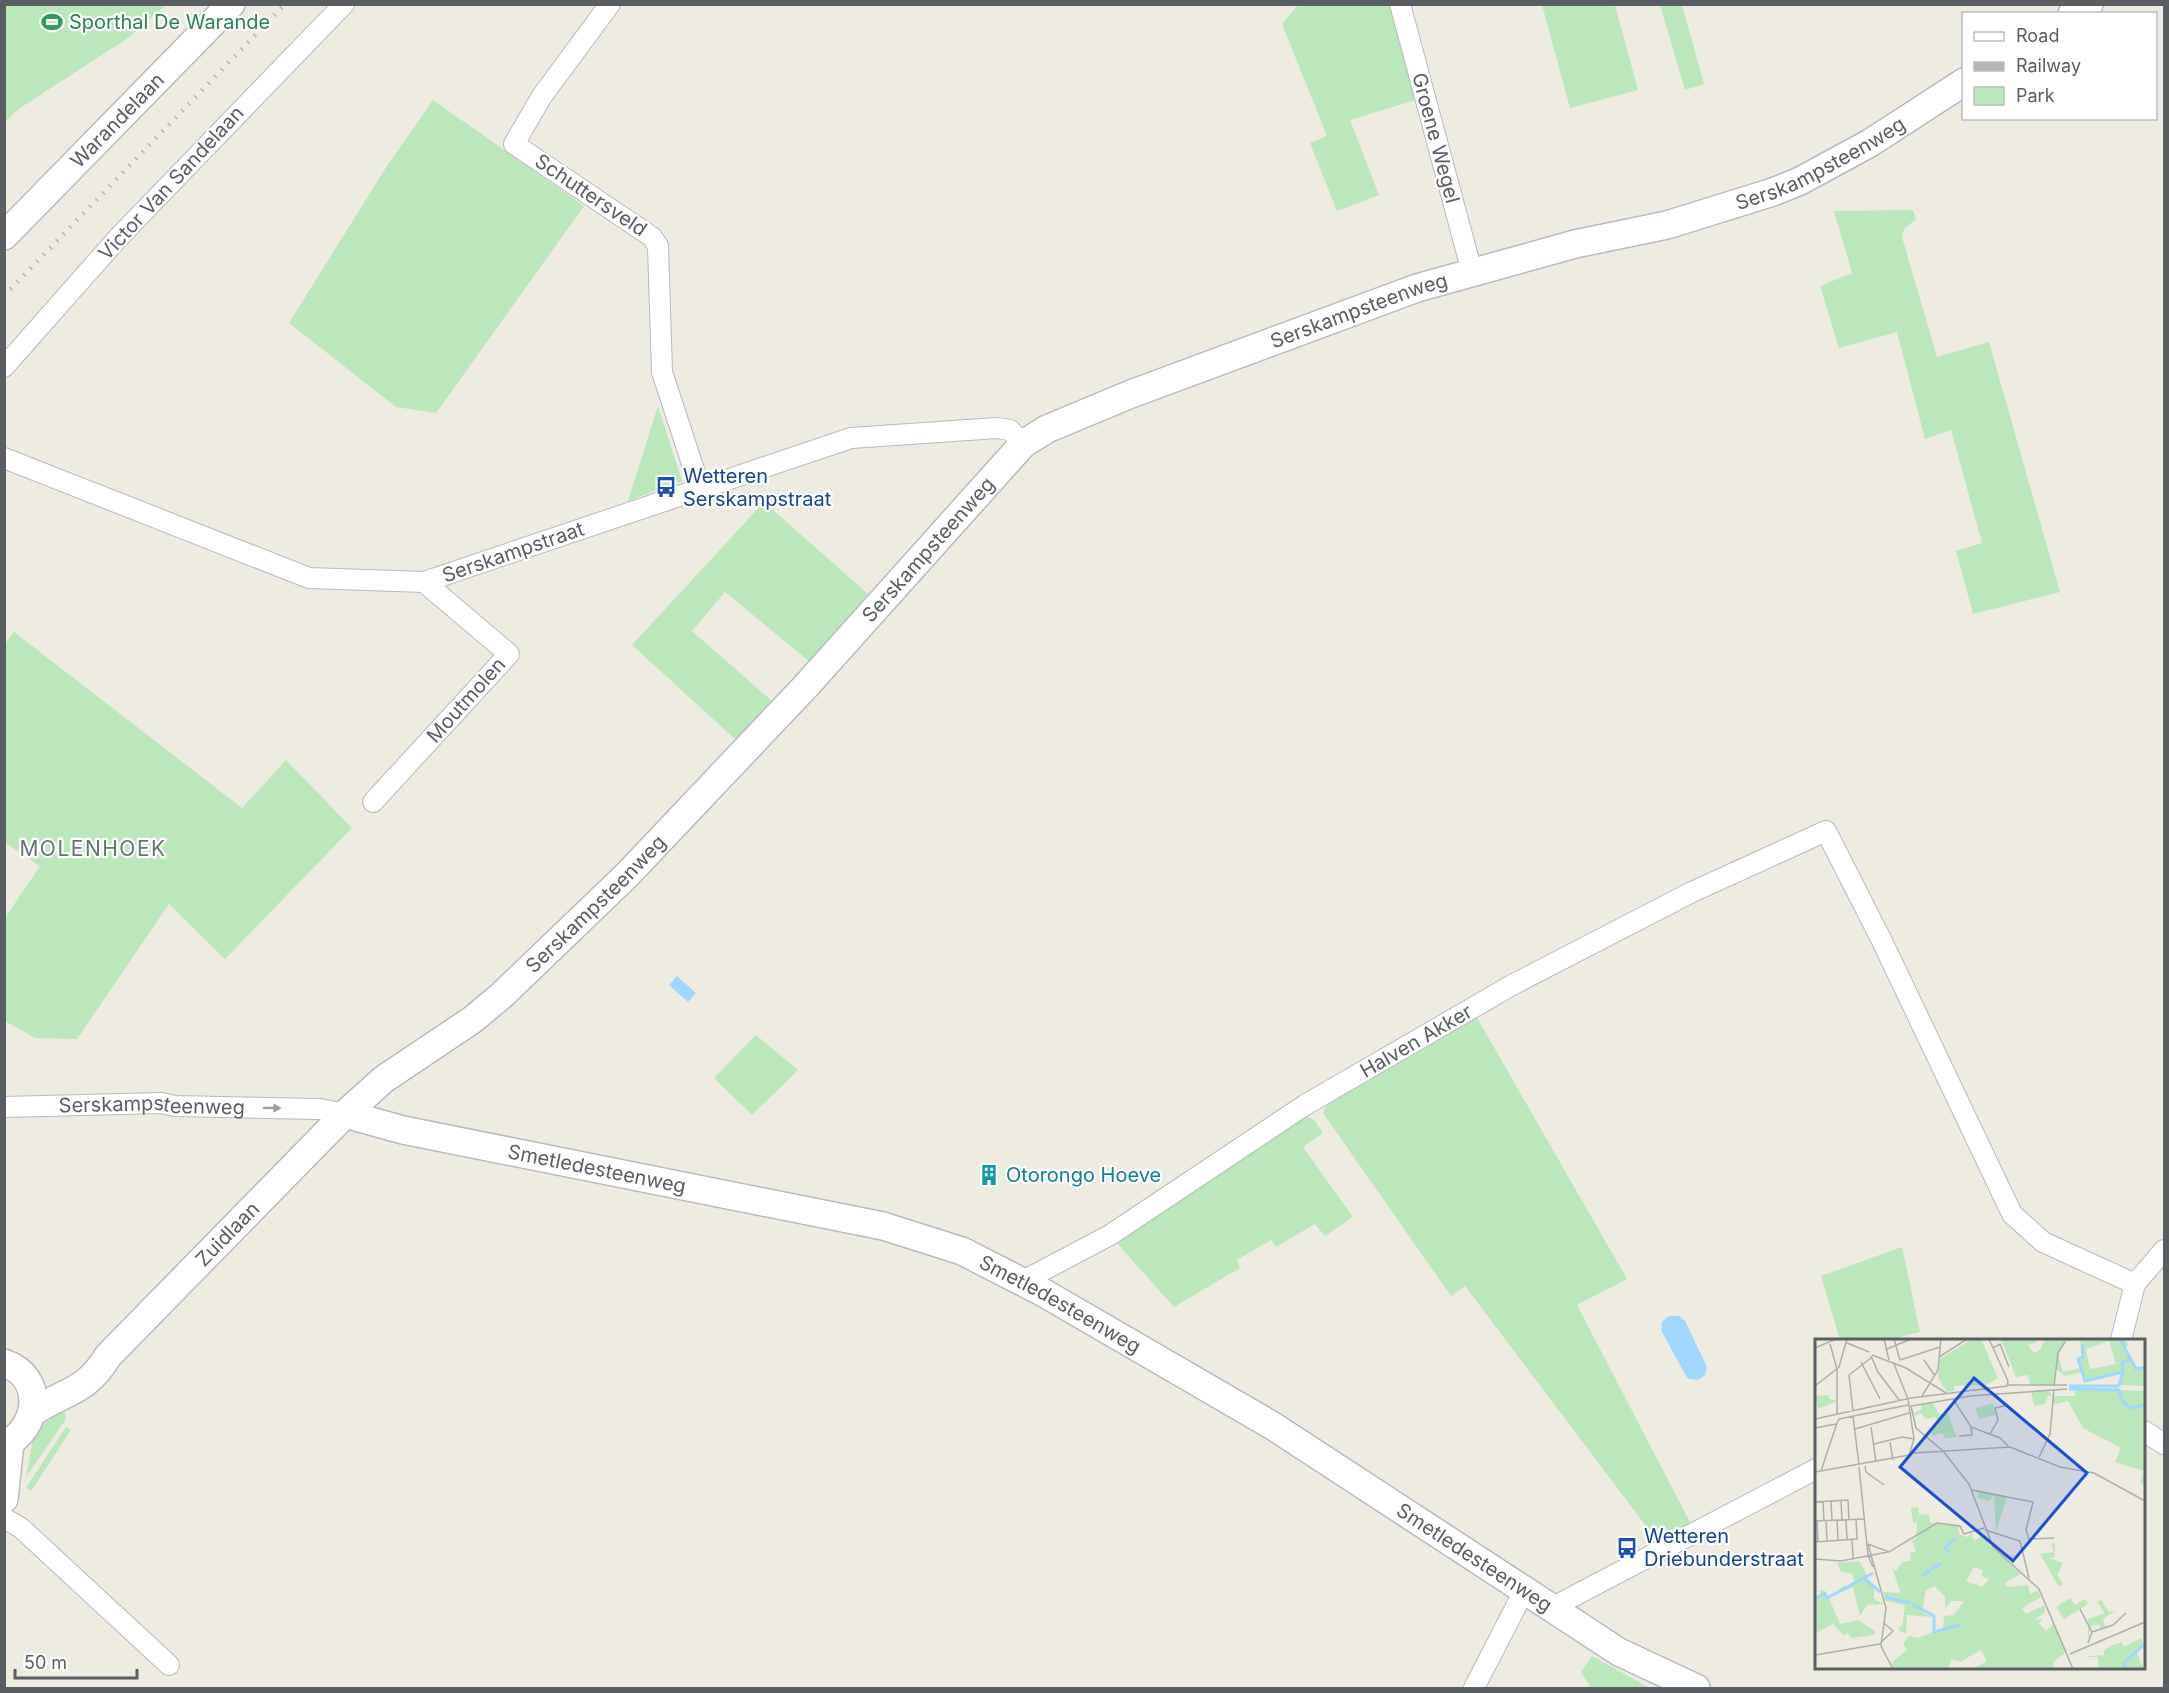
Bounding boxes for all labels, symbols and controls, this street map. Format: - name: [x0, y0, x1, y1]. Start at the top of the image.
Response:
- sports icon: Sporthal De Warande: [40, 10, 64, 34]
- place label: Sporthal De Warande: [69, 10, 270, 34]
- legend: [1962, 12, 2157, 120]
- text: Road: [2016, 25, 2059, 46]
- text: Railway: [2016, 55, 2081, 76]
- street label: Warandelaan: [66, 68, 169, 173]
- street label: Groene Wegel: [1407, 70, 1465, 206]
- text: Park: [2016, 85, 2055, 106]
- street label: Victor Van Sandelaan: [93, 101, 249, 265]
- street label: Serskampsteenweg: [1733, 112, 1909, 215]
- street label: Schuttersveld: [531, 149, 651, 241]
- street label: Serskampsteenweg: [1267, 268, 1450, 353]
- place label: Wetteren Serskampstraat: [683, 464, 832, 511]
- street label: Serskampsteenweg: [857, 472, 999, 627]
- bus stop icon: Wetteren Serskampstraat: [654, 475, 678, 499]
- street label: Serskampstraat: [439, 516, 587, 587]
- street label: Moutmolen: [422, 652, 510, 748]
- street label: Serskampsteenweg: [521, 830, 671, 978]
- district label: MOLENHOEK: [19, 836, 167, 861]
- street label: Halven Akker: [1356, 999, 1477, 1083]
- street label: Serskampsteenweg: [58, 1091, 245, 1119]
- one-way arrow: [263, 1103, 282, 1113]
- street label: Smetledesteenweg: [506, 1139, 688, 1198]
- building icon: Otorongo Hoeve: [977, 1163, 1001, 1187]
- place label: Otorongo Hoeve: [1006, 1163, 1161, 1187]
- street label: Zuidlaan: [191, 1197, 264, 1271]
- street label: Smetledesteenweg: [975, 1250, 1145, 1359]
- inset map: [1815, 1339, 2145, 1669]
- street label: Smetledesteenweg: [1392, 1498, 1557, 1617]
- place label: Wetteren Driebunderstraat: [1644, 1524, 1804, 1571]
- bus stop icon: Wetteren Driebunderstraat: [1615, 1536, 1639, 1560]
- scale bar: [15, 1642, 136, 1680]
- text: 50 m: [24, 1652, 67, 1673]

